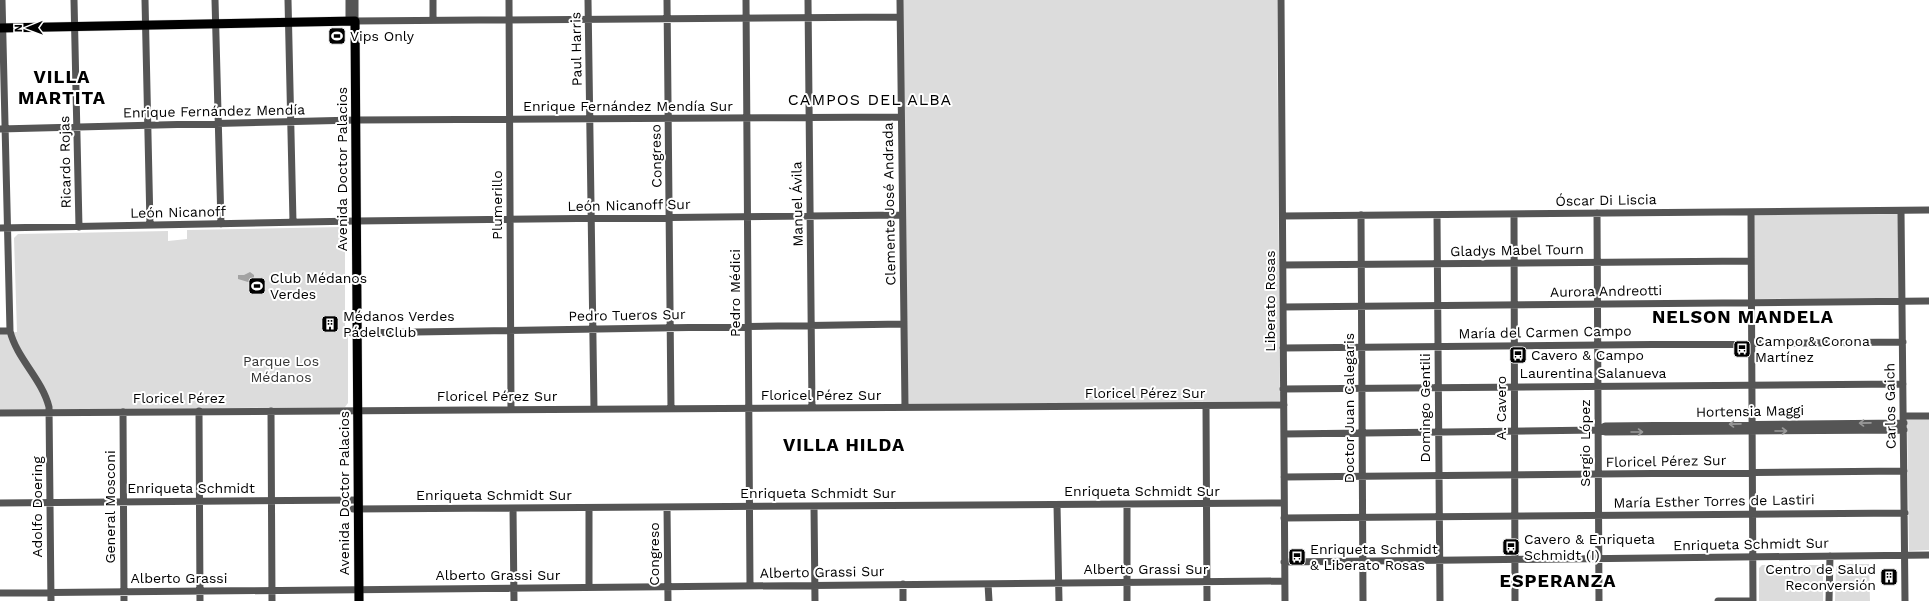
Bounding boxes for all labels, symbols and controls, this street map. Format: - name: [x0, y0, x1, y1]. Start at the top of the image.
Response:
- north arrow: [8, 8, 48, 48]
- street label: Paul Harris: [567, 12, 585, 86]
- text: N: [12, 24, 25, 32]
- sports icon: Vips Only: [327, 26, 347, 46]
- place label: Vips Only: [350, 28, 415, 44]
- district label: VILLA MARTITA: [18, 66, 106, 108]
- street label: Avenida Doctor Palacios: [334, 87, 350, 251]
- district label: CAMPOS DEL ALBA: [788, 90, 952, 109]
- street label: Enrique Fernández Mendía Sur: [523, 98, 733, 114]
- street label: Enrique Fernández Mendía: [123, 101, 305, 121]
- street label: Ricardo Rojas: [56, 116, 74, 208]
- street label: Clemente José Andrada: [880, 122, 898, 286]
- street label: Congreso: [647, 124, 665, 188]
- street label: Manuel Ávila: [788, 161, 806, 247]
- street label: Plumerillo: [489, 170, 505, 240]
- street label: Óscar Di Liscia: [1555, 191, 1657, 209]
- street label: León Nicanoff Sur: [567, 196, 691, 214]
- street label: León Nicanoff: [130, 203, 226, 221]
- street label: Gladys Mabel Tourn: [1450, 241, 1584, 259]
- street label: Pedro Médici: [727, 249, 743, 337]
- street label: Liberato Rosas: [1262, 250, 1278, 352]
- place label: Club Médanos Verdes: [270, 270, 367, 302]
- sports icon: Club Médanos Verdes: [247, 276, 267, 296]
- street label: Aurora Andreotti: [1550, 282, 1662, 300]
- street label: Pedro Tueros Sur: [568, 306, 686, 324]
- district label: NELSON MANDELA: [1652, 306, 1834, 327]
- place label: Médanos Verdes Pádel Club: [343, 308, 455, 340]
- building icon: Médanos Verdes Pádel Club: [320, 314, 340, 334]
- street label: María del Carmen Campo: [1458, 322, 1632, 342]
- street label: Doctor Juan Calegaris: [1341, 333, 1357, 483]
- place label: Campo & Corona Martínez: [1755, 333, 1870, 365]
- bus stop icon: Campo & Corona Martínez: [1732, 339, 1752, 359]
- bus stop icon: Cavero & Campo: [1508, 345, 1528, 365]
- place label: Cavero & Campo: [1531, 347, 1644, 363]
- park label: Parque Los Médanos: [243, 353, 319, 385]
- street label: Domingo Gentili: [1417, 353, 1433, 463]
- street label: Carlos Gaich: [1881, 363, 1899, 449]
- street label: Laurentina Salanueva: [1520, 365, 1667, 381]
- street label: A. Cavero: [1493, 376, 1509, 440]
- street label: Floricel Pérez Sur: [1085, 385, 1206, 401]
- street label: Floricel Pérez Sur: [761, 387, 882, 403]
- street label: Floricel Pérez Sur: [437, 388, 558, 404]
- street label: Floricel Pérez: [133, 390, 225, 406]
- street label: Sergio López: [1577, 399, 1593, 487]
- street label: Hortensia Maggi: [1696, 402, 1804, 420]
- street label: Avenida Doctor Palacios: [336, 411, 352, 575]
- one-way arrow: [1859, 419, 1872, 427]
- one-way arrow: [1729, 420, 1742, 428]
- one-way arrow: [1774, 427, 1787, 435]
- one-way arrow: [1630, 428, 1643, 436]
- district label: VILLA HILDA: [783, 434, 905, 455]
- street label: General Mosconi: [102, 450, 118, 564]
- street label: Floricel Pérez Sur: [1606, 452, 1727, 470]
- street label: Adolfo Doering: [29, 456, 45, 558]
- street label: Enriqueta Schmidt: [127, 480, 255, 496]
- street label: Enriqueta Schmidt Sur: [1064, 483, 1220, 499]
- street label: Enriqueta Schmidt Sur: [740, 485, 896, 501]
- street label: Enriqueta Schmidt Sur: [416, 487, 572, 503]
- street label: María Esther Torres de Lastiri: [1613, 491, 1815, 511]
- street label: Congreso: [646, 522, 662, 586]
- place label: Cavero & Enriqueta Schmidt (I): [1524, 531, 1655, 563]
- street label: Enriqueta Schmidt Sur: [1673, 535, 1829, 553]
- bus stop icon: Cavero & Enriqueta Schmidt (I): [1501, 537, 1521, 557]
- place label: Enriqueta Schmidt & Liberato Rosas: [1310, 541, 1438, 573]
- bus stop icon: Enriqueta Schmidt & Liberato Rosas: [1287, 547, 1307, 567]
- street label: Alberto Grassi Sur: [1084, 561, 1209, 577]
- place label: Centro de Salud Reconversión: [1765, 561, 1876, 593]
- street label: Alberto Grassi Sur: [759, 563, 885, 581]
- street label: Alberto Grassi Sur: [436, 567, 561, 583]
- building icon: Centro de Salud Reconversión: [1879, 567, 1899, 587]
- street label: Alberto Grassi: [131, 570, 227, 586]
- district label: ESPERANZA: [1500, 570, 1616, 591]

